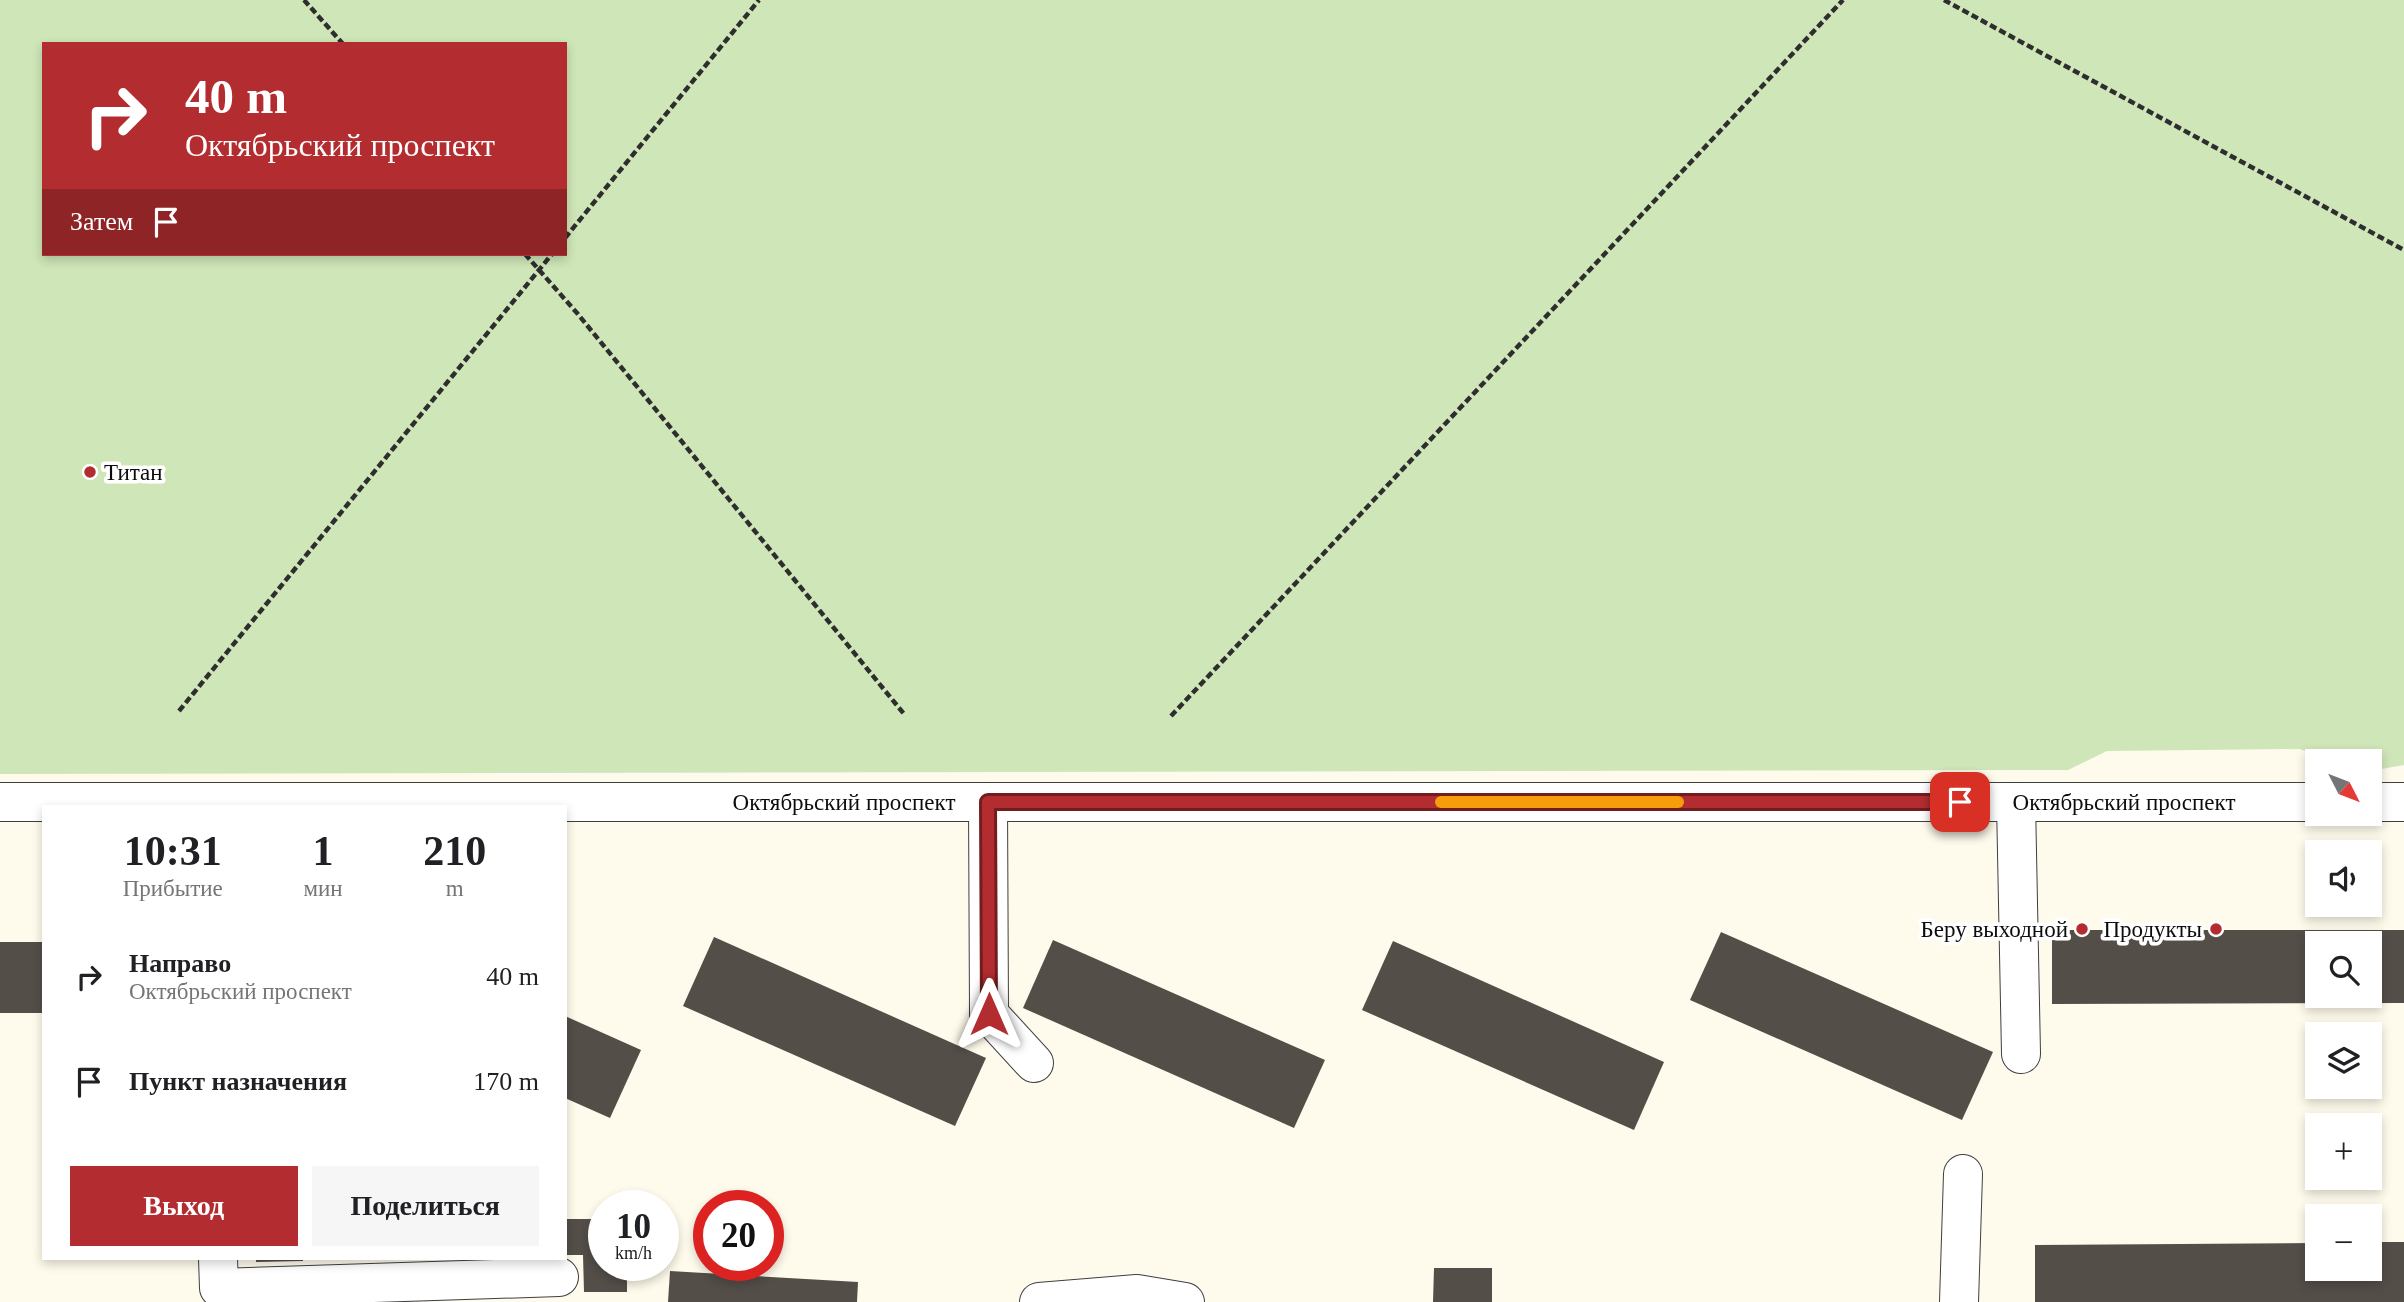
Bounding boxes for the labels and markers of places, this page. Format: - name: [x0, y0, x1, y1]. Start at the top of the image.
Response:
- place label: Титан: [104, 460, 163, 485]
- marker: Титан: [82, 464, 98, 480]
- pin: [1930, 772, 1990, 832]
- place label: Беру выходной: [1921, 917, 2068, 942]
- place label: Продукты: [2103, 917, 2202, 942]
- marker: Беру выходной: [2074, 921, 2090, 937]
- marker: Продукты: [2208, 921, 2224, 937]

